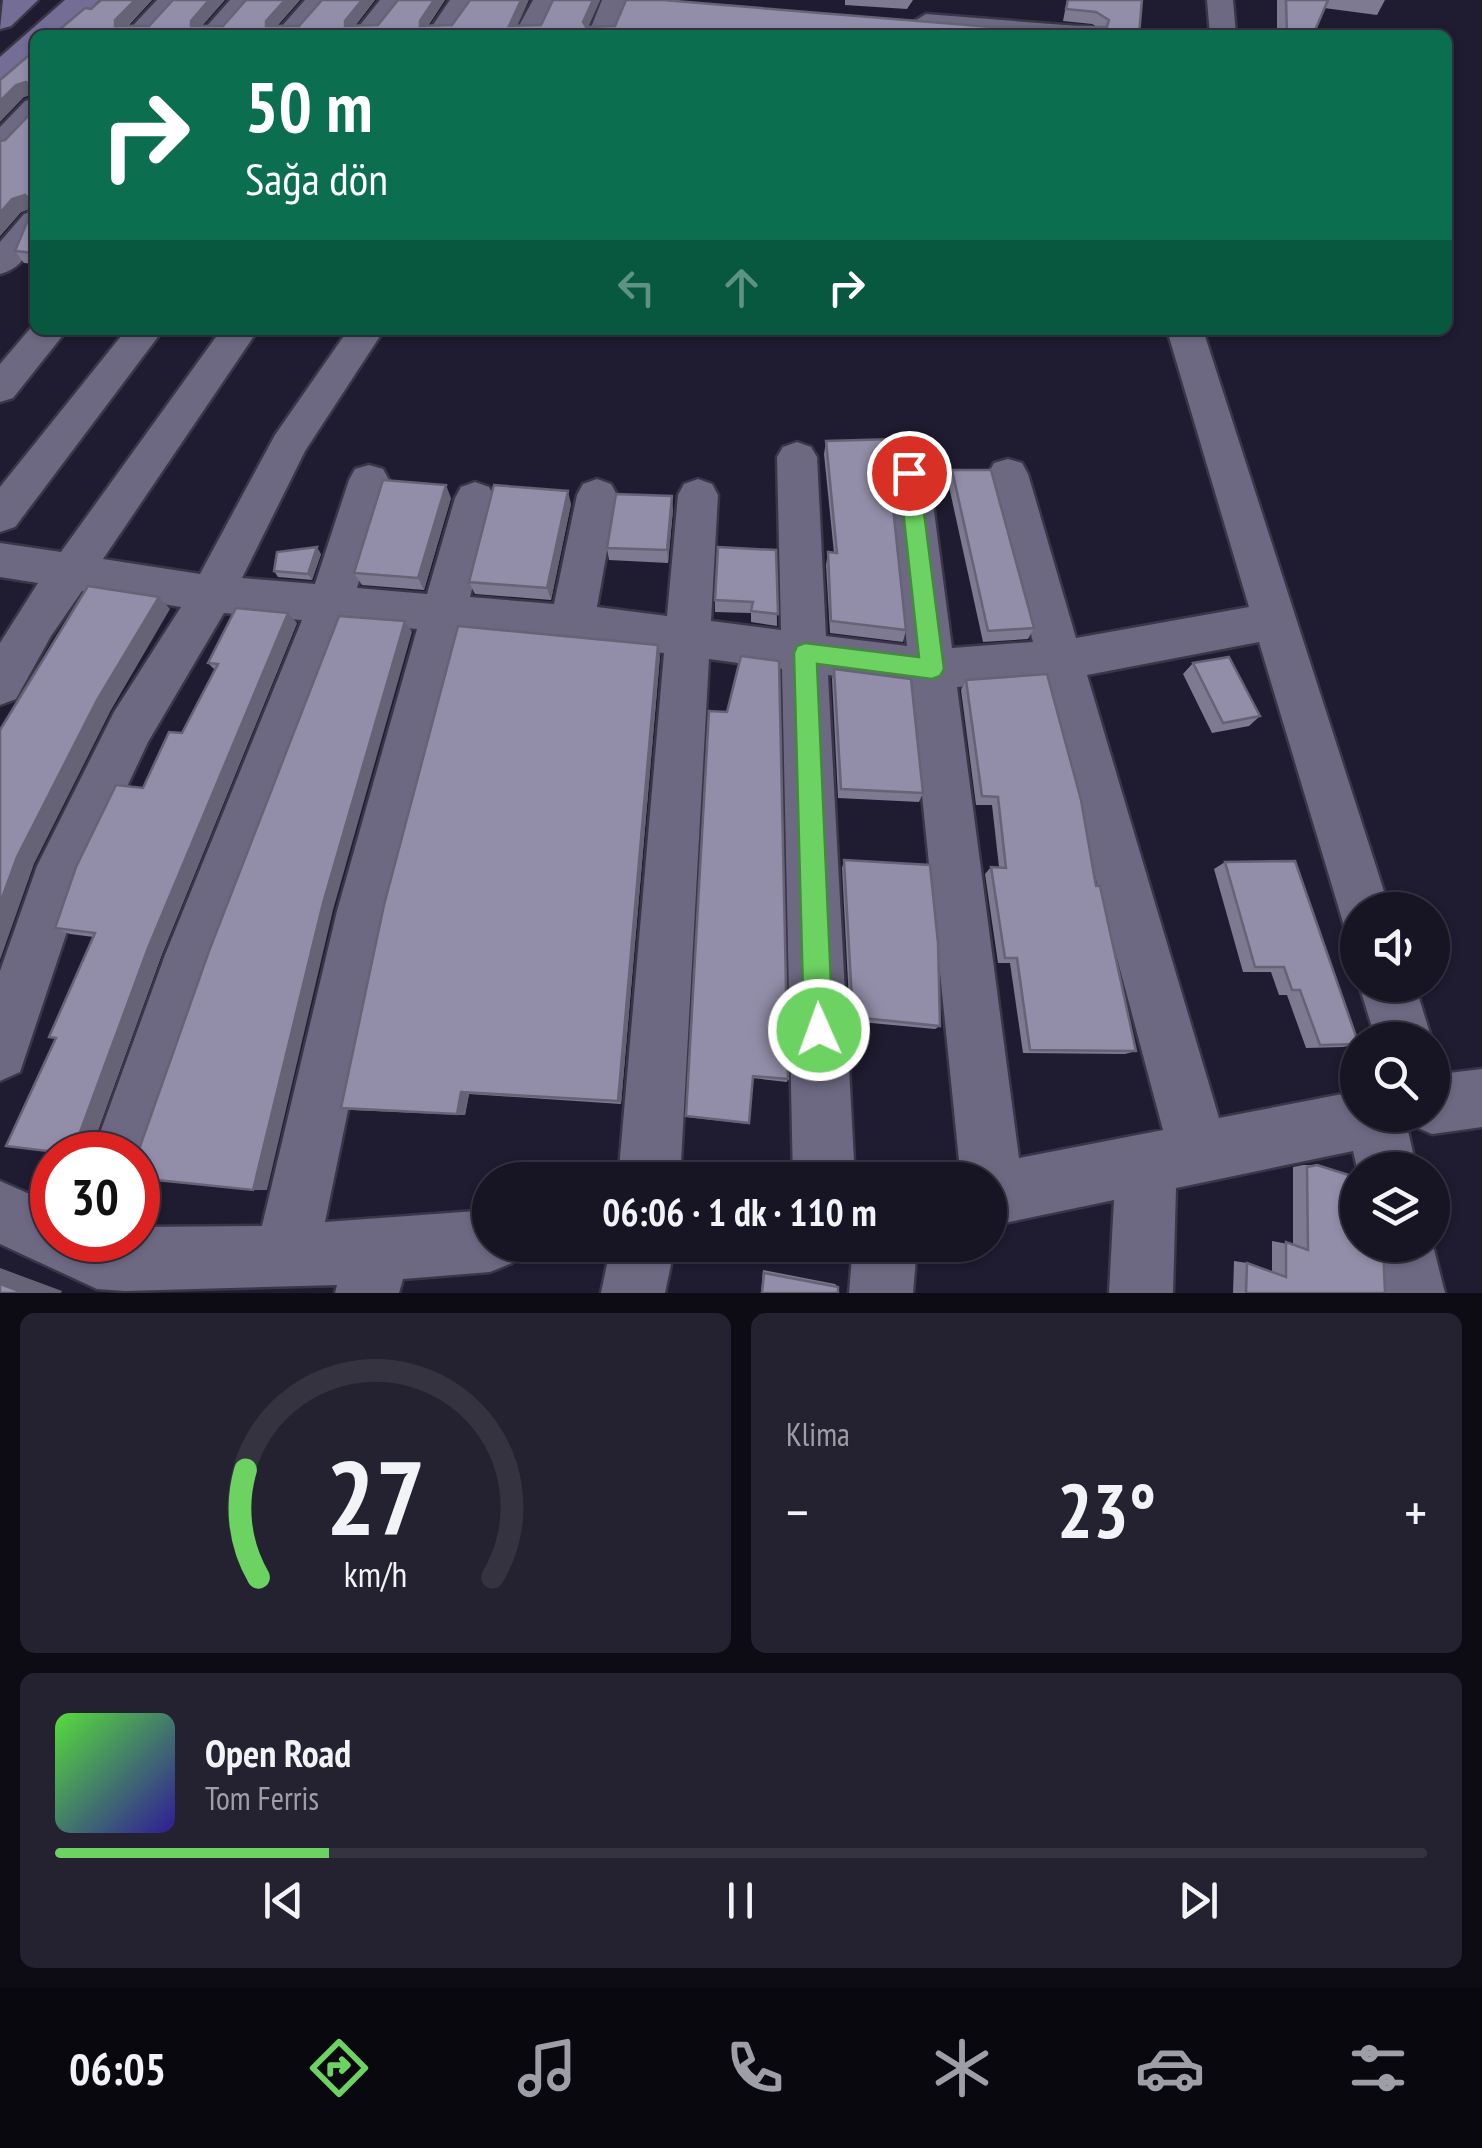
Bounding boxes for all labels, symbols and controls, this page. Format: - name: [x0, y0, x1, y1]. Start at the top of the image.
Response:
- text: 50 m: [245, 61, 373, 151]
- icon: right: [80, 70, 210, 200]
- text: Sağa dön: [245, 149, 388, 207]
- icon: left: [609, 260, 664, 315]
- icon: ahead: [714, 260, 769, 315]
- icon: right: [819, 260, 874, 315]
- pin: [867, 431, 952, 516]
- icon: arrive: [882, 446, 937, 501]
- map controls: [1340, 892, 1450, 1262]
- button: sound: [1340, 892, 1450, 1002]
- position arrow: [767, 978, 871, 1082]
- button: search: [1340, 1022, 1450, 1132]
- speed limit sign: 30: [30, 1132, 160, 1262]
- button: layers: [1340, 1152, 1450, 1262]
- text: 06:06 · 1 dk · 110 m: [602, 1187, 877, 1236]
- text: Klima: [786, 1413, 850, 1455]
- text: 27: [326, 1429, 425, 1564]
- text: 23°: [1057, 1462, 1156, 1559]
- text: −: [786, 1476, 809, 1547]
- text: +: [1404, 1476, 1427, 1547]
- text: km/h: [344, 1551, 407, 1597]
- text: Open Road: [205, 1728, 351, 1777]
- text: Tom Ferris: [205, 1777, 319, 1819]
- icon: previous: [256, 1873, 311, 1928]
- icon: pause: [713, 1873, 768, 1928]
- icon: next: [1171, 1873, 1226, 1928]
- icon: directions: [304, 2033, 374, 2103]
- icon: music: [512, 2033, 582, 2103]
- icon: phone: [720, 2033, 790, 2103]
- icon: climate: [927, 2033, 997, 2103]
- icon: car: [1135, 2033, 1205, 2103]
- icon: filters: [1343, 2033, 1413, 2103]
- text: 06:05: [69, 2039, 166, 2097]

